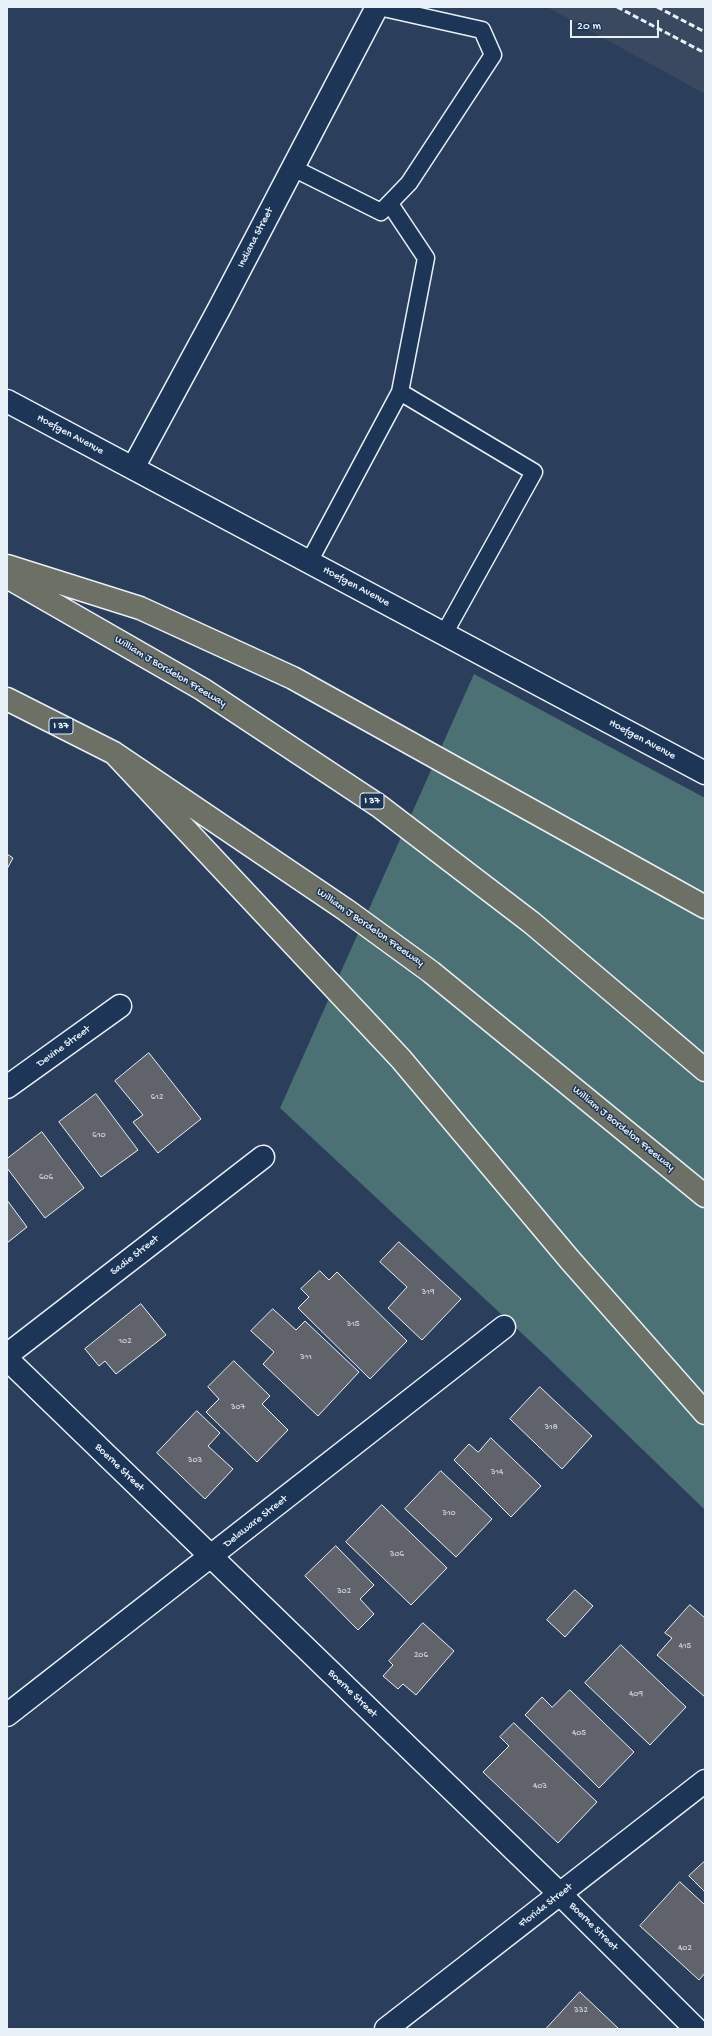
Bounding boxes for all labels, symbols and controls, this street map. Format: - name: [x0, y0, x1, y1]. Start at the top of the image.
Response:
- scale bar: [572, 12, 661, 38]
- text: 20 m: [577, 20, 601, 34]
- street label: Indiana Street: [235, 206, 277, 270]
- street label: Hoefgen Avenue: [34, 412, 106, 458]
- street label: Hoefgen Avenue: [320, 564, 392, 610]
- street label: William J Bordelon Freeway: [112, 633, 228, 711]
- street label: Hoefgen Avenue: [606, 717, 678, 763]
- road number: I 37: [49, 718, 73, 734]
- road number: I 37: [360, 793, 384, 809]
- street label: William J Bordelon Freeway: [314, 886, 426, 970]
- street label: Devine Street: [35, 1023, 93, 1071]
- street label: William J Bordelon Freeway: [569, 1084, 677, 1174]
- house number: 612: [151, 1093, 163, 1103]
- house number: 610: [92, 1131, 106, 1141]
- house number: 606: [39, 1173, 53, 1183]
- street label: Sadie Street: [108, 1233, 162, 1279]
- house number: 319: [422, 1288, 434, 1298]
- house number: 315: [346, 1320, 360, 1330]
- house number: 102: [118, 1337, 132, 1347]
- house number: 311: [300, 1353, 312, 1363]
- house number: 307: [231, 1403, 245, 1413]
- house number: 318: [544, 1423, 558, 1433]
- street label: Boerne Street: [91, 1441, 147, 1495]
- house number: 303: [188, 1456, 202, 1466]
- house number: 314: [491, 1468, 503, 1478]
- street label: Delaware Street: [221, 1493, 291, 1551]
- house number: 310: [442, 1509, 456, 1519]
- house number: 306: [390, 1550, 404, 1560]
- house number: 302: [337, 1587, 351, 1597]
- house number: 415: [679, 1642, 691, 1652]
- house number: 206: [414, 1651, 428, 1661]
- street label: Boerne Street: [324, 1667, 380, 1721]
- house number: 409: [629, 1690, 643, 1700]
- house number: 405: [572, 1729, 586, 1739]
- house number: 403: [533, 1782, 547, 1792]
- street label: Florida Street: [517, 1881, 575, 1931]
- street label: Boerne Street: [566, 1900, 620, 1954]
- house number: 402: [678, 1944, 692, 1954]
- house number: 332: [574, 2006, 588, 2016]

